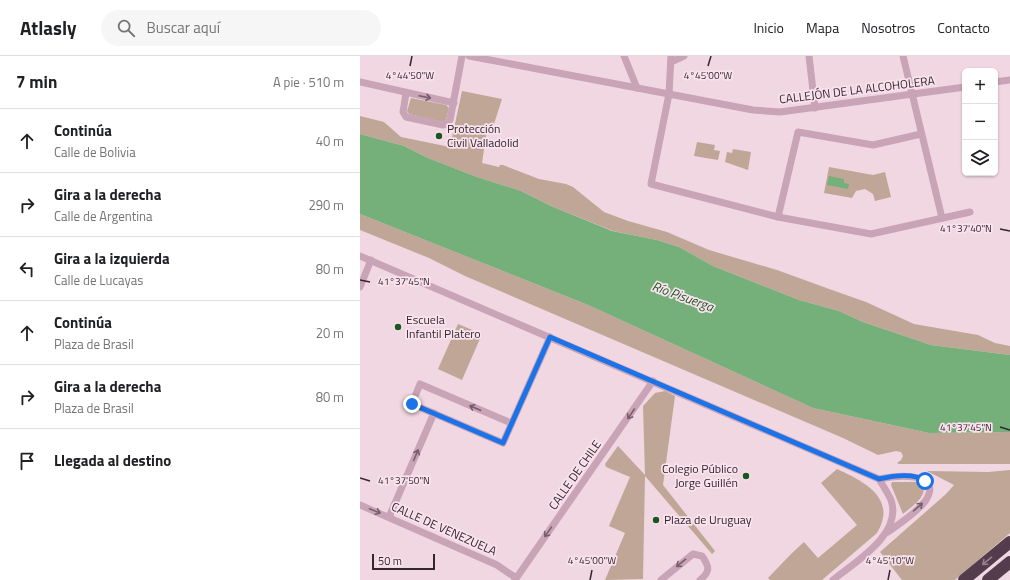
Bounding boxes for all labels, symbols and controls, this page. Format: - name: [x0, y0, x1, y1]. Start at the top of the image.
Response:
- search box: [101, 10, 381, 46]
- text: Atlasly: [20, 13, 77, 42]
- text: Buscar aquí: [147, 16, 220, 39]
- icon: search: [115, 17, 137, 39]
- text: Inicio: [753, 17, 784, 38]
- text: Mapa: [806, 17, 839, 38]
- text: Nosotros: [861, 17, 915, 38]
- text: Contacto: [937, 17, 990, 38]
- text: 4°44'50"W: [386, 68, 434, 83]
- text: 4°45'00"W: [684, 68, 732, 83]
- map controls: [962, 68, 998, 176]
- button: +: [962, 68, 998, 104]
- text: 7 min: [16, 69, 57, 95]
- street label: CALLEJÓN DE LA ALCOHOLERA: [778, 71, 936, 108]
- text: A pie · 510 m: [273, 72, 344, 92]
- one-way arrow: [418, 94, 431, 102]
- button: −: [962, 104, 998, 140]
- text: Continúa: [54, 119, 112, 142]
- place label: Protección Civil Valladolid: [447, 119, 519, 152]
- icon: ahead: [16, 130, 38, 152]
- text: 40 m: [316, 131, 344, 151]
- marker: Protección Civil Valladolid: [434, 131, 444, 141]
- button: layers: [962, 140, 998, 176]
- text: Calle de Bolivia: [54, 142, 136, 162]
- text: Gira a la derecha: [54, 183, 161, 206]
- icon: right: [16, 194, 38, 216]
- text: 290 m: [308, 195, 344, 215]
- text: Calle de Argentina: [54, 206, 153, 226]
- text: 41°37'40"N: [940, 221, 992, 236]
- text: Gira a la izquierda: [54, 247, 170, 270]
- icon: left: [16, 258, 38, 280]
- text: 80 m: [316, 259, 344, 279]
- text: Calle de Lucayas: [54, 270, 143, 290]
- text: 41°37'45"N: [378, 274, 430, 289]
- water label: Río Pisuerga: [650, 276, 718, 317]
- place label: Escuela Infantil Platero: [406, 310, 481, 343]
- text: Continúa: [54, 311, 112, 334]
- icon: ahead: [16, 322, 38, 344]
- marker: Escuela Infantil Platero: [393, 322, 403, 332]
- text: 20 m: [316, 323, 344, 343]
- text: Plaza de Brasil: [54, 334, 134, 354]
- text: Gira a la derecha: [54, 375, 161, 398]
- icon: right: [16, 386, 38, 408]
- text: 80 m: [316, 387, 344, 407]
- route end: [403, 395, 421, 413]
- text: Plaza de Brasil: [54, 398, 134, 418]
- one-way arrow: [470, 404, 482, 411]
- one-way arrow: [627, 408, 635, 419]
- text: 41°37'45"N: [940, 420, 992, 435]
- street label: CALLE DE CHILE: [543, 436, 606, 514]
- text: Llegada al destino: [54, 449, 171, 472]
- icon: arrive: [16, 450, 38, 472]
- one-way arrow: [413, 450, 420, 462]
- place label: Colegio Público Jorge Guillén: [662, 459, 738, 492]
- marker: Colegio Público Jorge Guillén: [741, 471, 751, 481]
- route start: [916, 472, 934, 490]
- text: 41°37'50"N: [378, 473, 430, 488]
- street label: CALLE DE VENEZUELA: [388, 497, 500, 560]
- one-way arrow: [913, 503, 923, 512]
- one-way arrow: [368, 508, 380, 515]
- place label: Plaza de Uruguay: [664, 510, 752, 529]
- marker: Plaza de Uruguay: [651, 515, 661, 525]
- one-way arrow: [544, 526, 552, 537]
- scale bar: [372, 552, 435, 571]
- text: 50 m: [378, 553, 402, 569]
- text: 4°45'00"W: [568, 553, 616, 568]
- text: 4°45'10"W: [866, 553, 914, 568]
- one-way arrow: [981, 556, 992, 565]
- one-way arrow: [676, 558, 686, 567]

